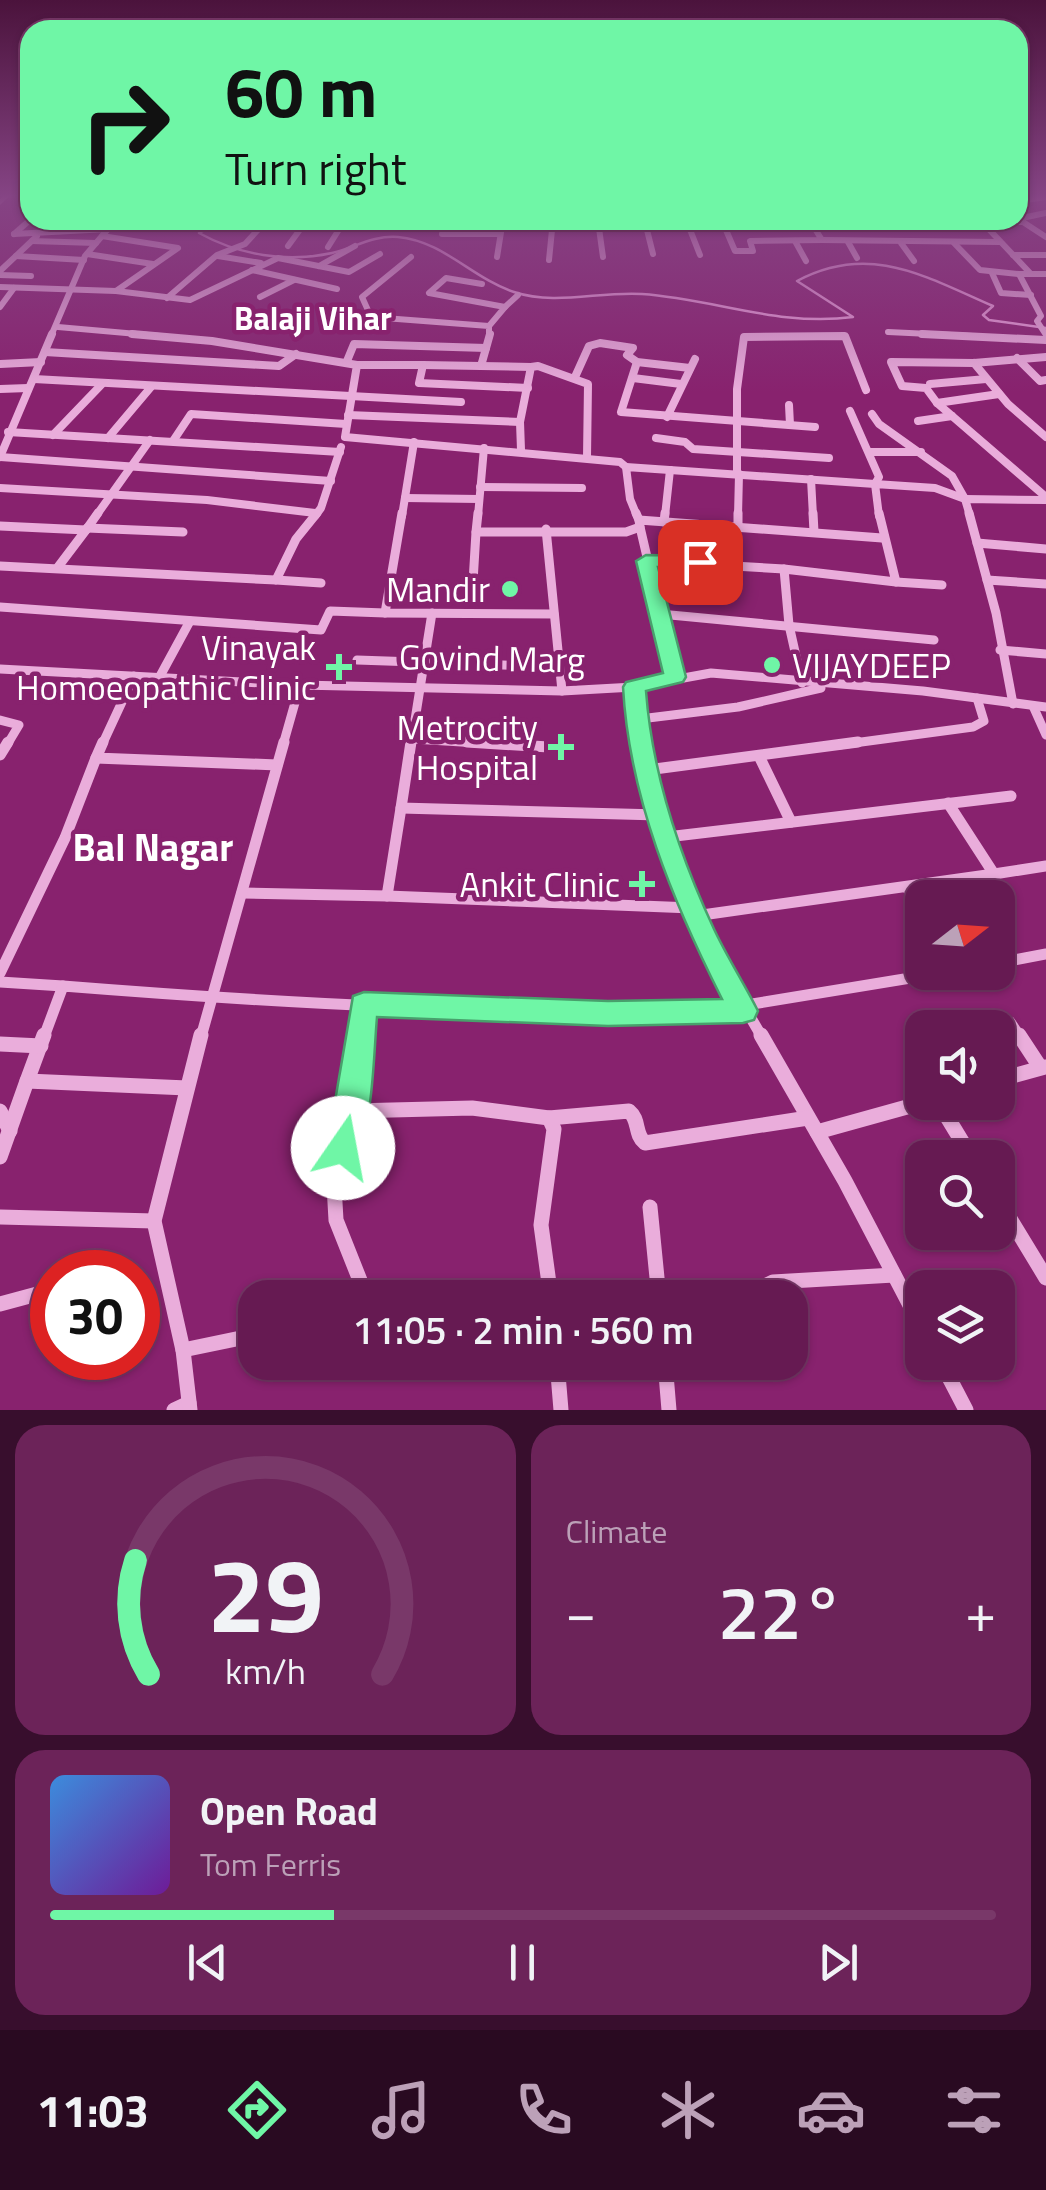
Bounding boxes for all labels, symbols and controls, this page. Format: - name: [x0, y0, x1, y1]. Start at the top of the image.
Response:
- text: 60 m: [225, 38, 378, 144]
- icon: right: [60, 60, 190, 190]
- text: Turn right: [225, 134, 407, 202]
- district label: Balaji Vihar: [234, 294, 392, 342]
- pin: [658, 520, 743, 605]
- icon: arrive: [673, 535, 728, 590]
- place label: Mandir: [386, 562, 490, 616]
- marker: Mandir: [499, 578, 521, 600]
- place label: Vinayak Homoeopathic Clinic: [16, 620, 316, 714]
- street label: Govind Marg: [399, 629, 585, 687]
- place label: VIJAYDEEP: [792, 638, 951, 692]
- marker: Vinayak Homoeopathic Clinic: [326, 654, 352, 680]
- marker: VIJAYDEEP: [761, 654, 783, 676]
- place label: Metrocity Hospital: [397, 700, 538, 794]
- marker: Metrocity Hospital: [548, 734, 574, 760]
- district label: Bal Nagar: [73, 818, 233, 876]
- place label: Ankit Clinic: [459, 857, 620, 911]
- marker: Ankit Clinic: [629, 871, 655, 897]
- north arrow: [905, 880, 1015, 990]
- map controls: [905, 880, 1015, 1380]
- button: sound: [905, 1010, 1015, 1120]
- position arrow: [291, 1096, 395, 1200]
- button: search: [905, 1140, 1015, 1250]
- speed limit sign: 30: [30, 1250, 160, 1380]
- button: layers: [905, 1270, 1015, 1380]
- text: 11:05 · 2 min · 560 m: [352, 1301, 694, 1359]
- text: Climate: [566, 1507, 667, 1555]
- text: 29: [207, 1514, 323, 1672]
- text: 22°: [718, 1554, 844, 1668]
- text: −: [566, 1570, 596, 1653]
- text: +: [965, 1570, 996, 1653]
- text: km/h: [225, 1643, 306, 1698]
- text: Open Road: [200, 1782, 378, 1840]
- text: Tom Ferris: [200, 1840, 341, 1888]
- icon: previous: [180, 1935, 235, 1990]
- icon: pause: [495, 1935, 550, 1990]
- icon: next: [811, 1935, 866, 1990]
- icon: directions: [222, 2075, 292, 2145]
- icon: music: [366, 2075, 436, 2145]
- icon: phone: [509, 2075, 579, 2145]
- icon: climate: [653, 2075, 723, 2145]
- icon: car: [796, 2075, 866, 2145]
- icon: filters: [939, 2075, 1009, 2145]
- text: 11:03: [37, 2076, 149, 2144]

